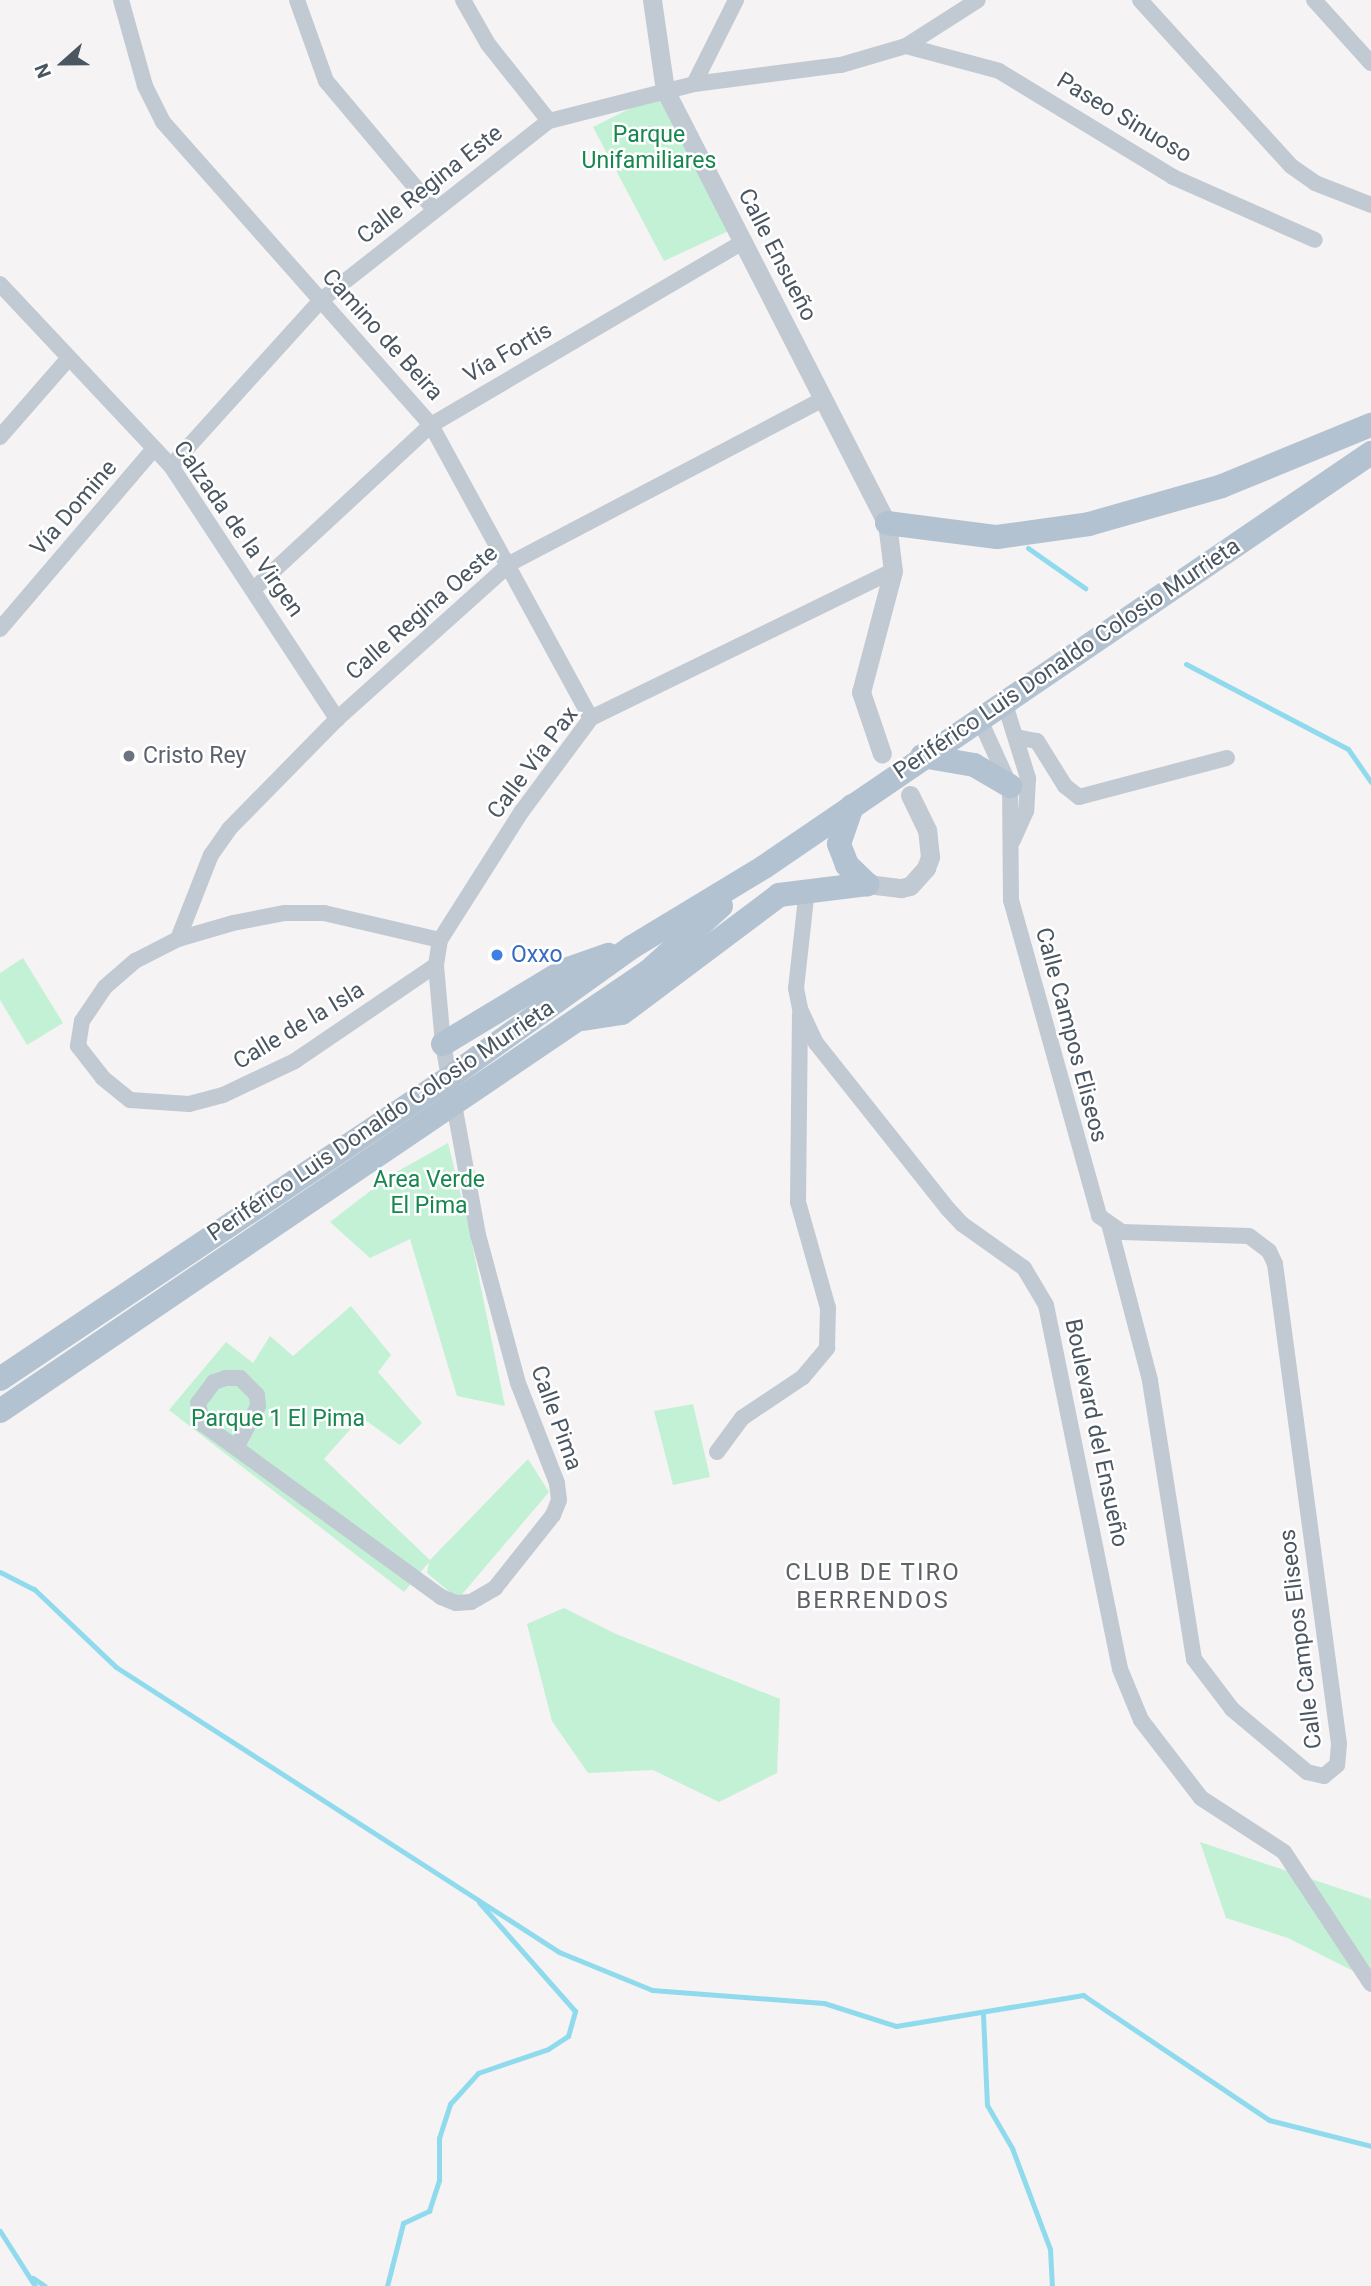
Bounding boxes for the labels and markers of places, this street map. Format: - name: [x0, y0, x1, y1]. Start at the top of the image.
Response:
- place label: Cristo Rey: [143, 742, 246, 770]
- marker: Cristo Rey: [121, 748, 137, 764]
- place label: Oxxo: [511, 941, 563, 969]
- marker: Oxxo: [489, 947, 505, 963]

